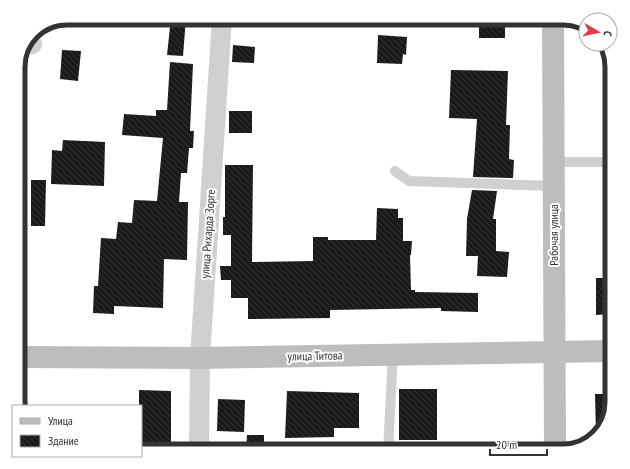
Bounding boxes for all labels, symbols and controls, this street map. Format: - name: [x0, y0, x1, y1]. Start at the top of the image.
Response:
- north arrow: [578, 12, 618, 52]
- text: С: [601, 30, 615, 37]
- street label: улица Рихарда Зорге: [197, 189, 218, 279]
- street label: Рабочая улица: [546, 204, 561, 266]
- street label: улица Титова: [287, 348, 343, 363]
- legend: [12, 405, 142, 457]
- text: Улица: [48, 413, 73, 428]
- scale bar: [490, 431, 547, 457]
- text: Здание: [48, 433, 79, 448]
- text: 20 m: [496, 437, 517, 452]

